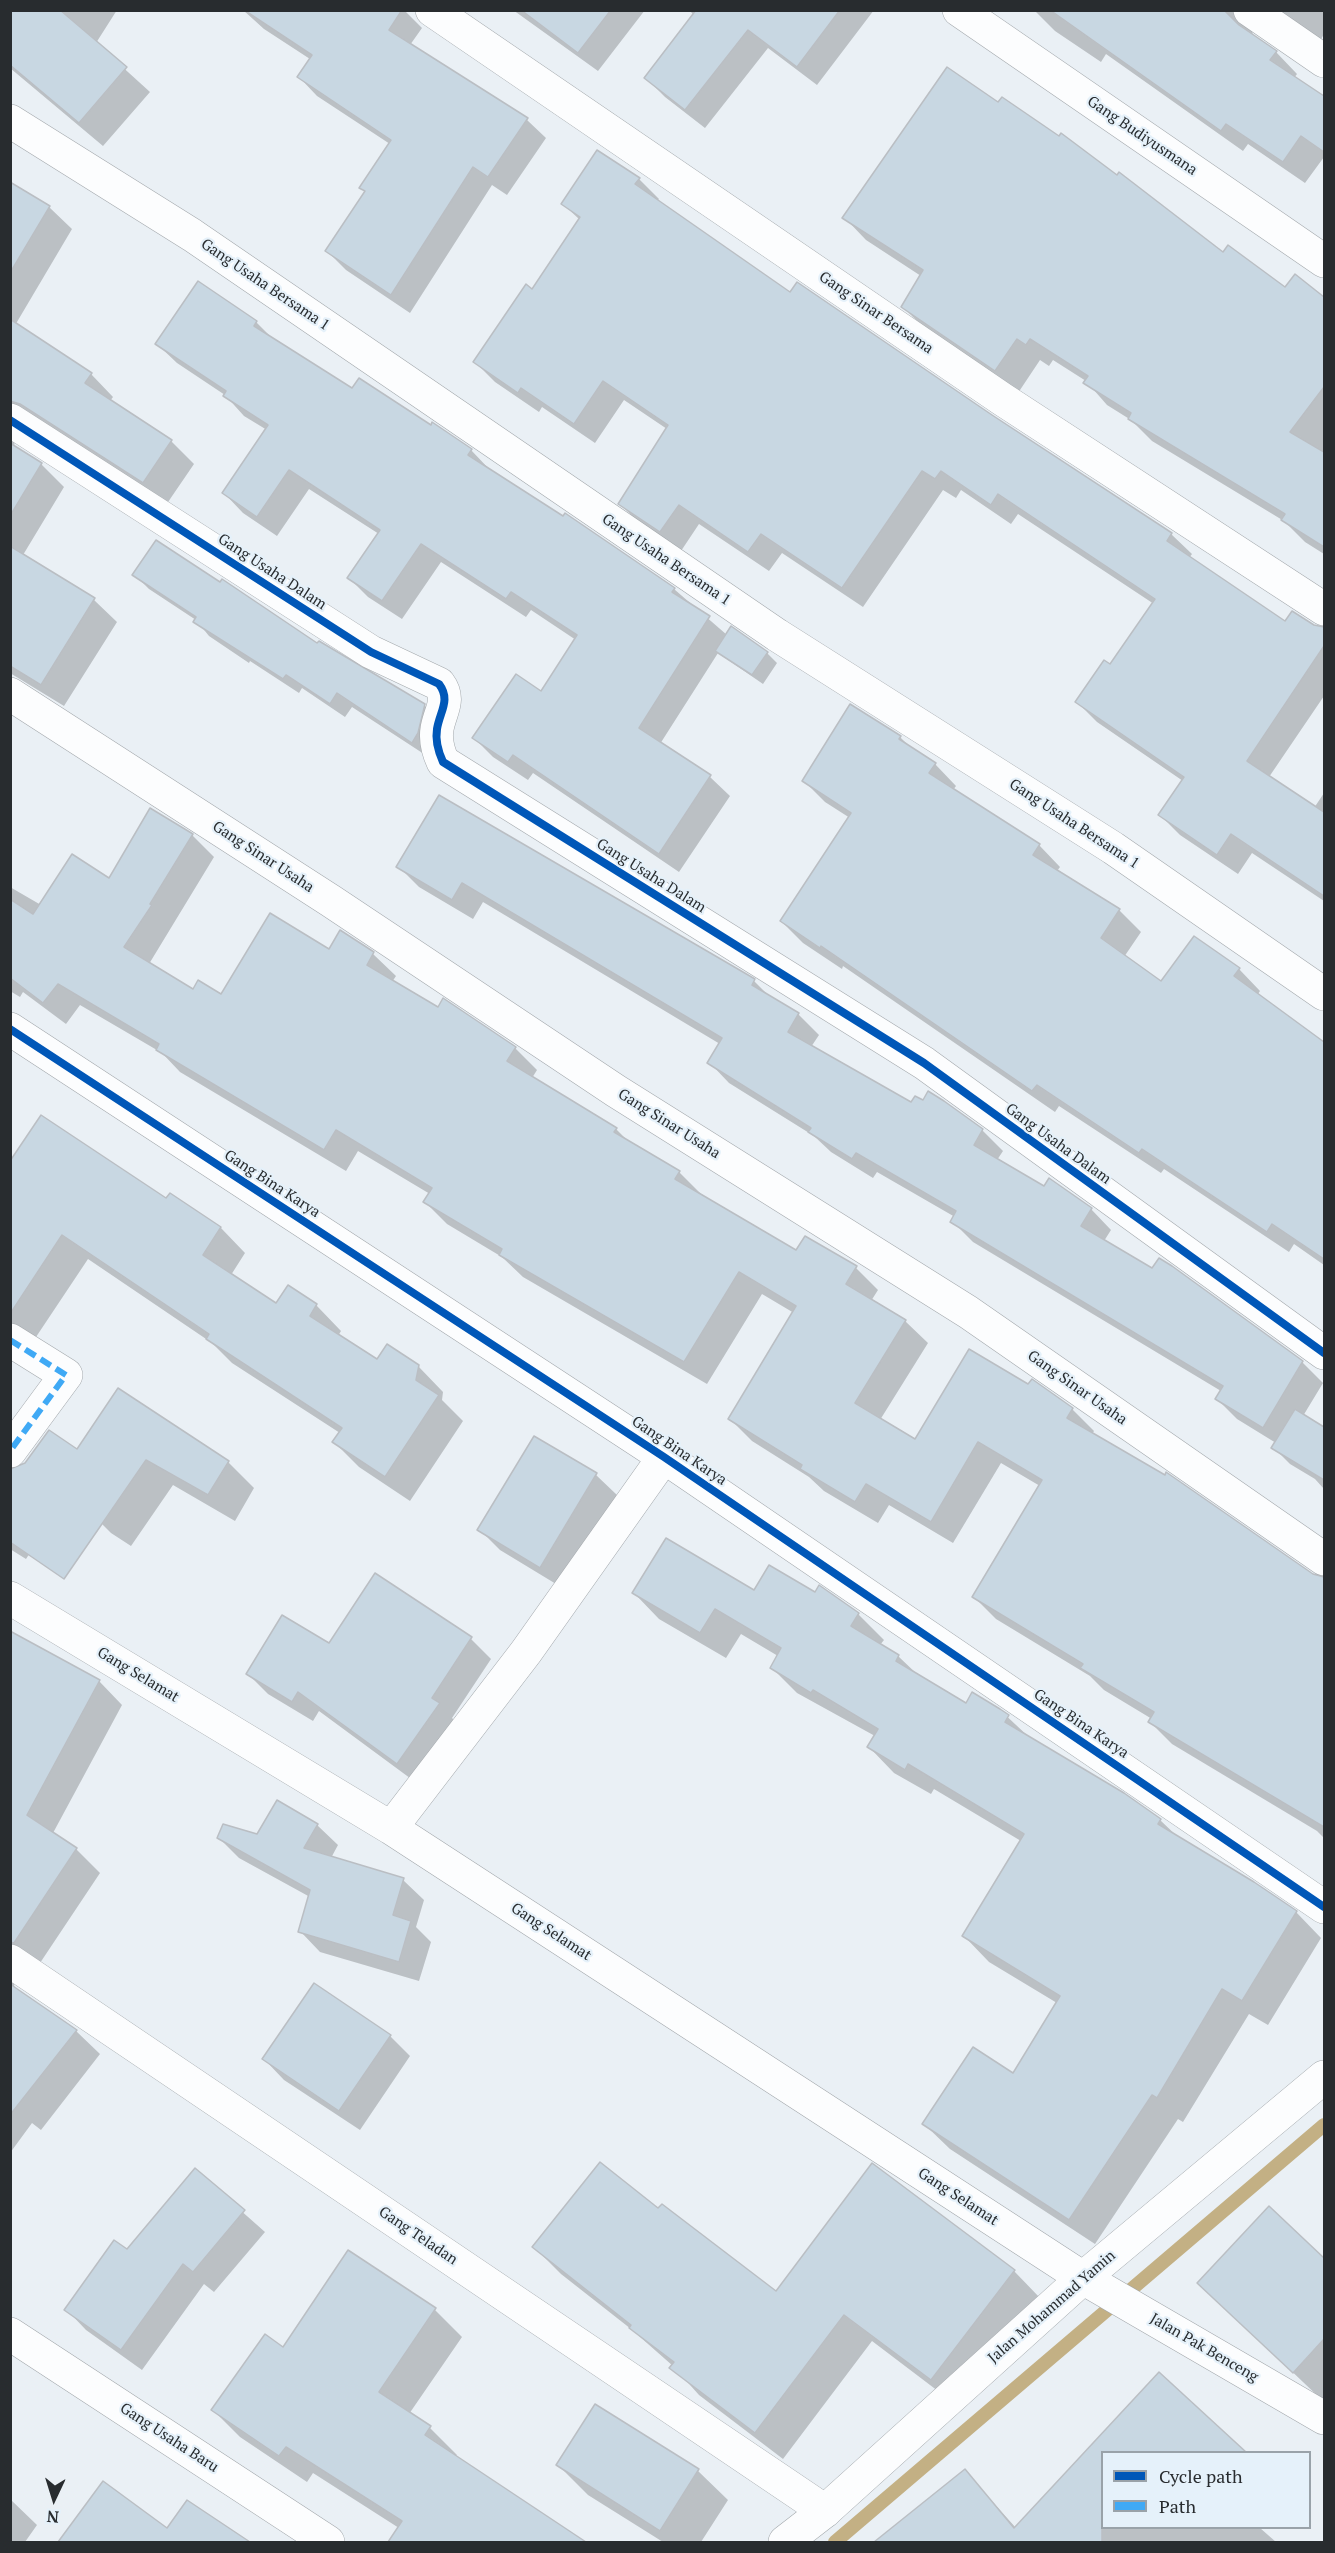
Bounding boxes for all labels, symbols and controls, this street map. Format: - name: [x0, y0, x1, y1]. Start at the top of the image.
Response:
- street label: Gang Budiyusmana: [1084, 93, 1200, 179]
- street label: Gang Usaha Bersama 1: [197, 235, 333, 335]
- street label: Gang Sinar Bersama: [815, 268, 937, 358]
- street label: Gang Usaha Bersama 1: [598, 510, 734, 610]
- street label: Gang Usaha Dalam: [214, 530, 330, 614]
- street label: Gang Usaha Bersama 1: [1006, 775, 1142, 873]
- street label: Gang Sinar Usaha: [209, 818, 317, 896]
- street label: Gang Usaha Dalam: [593, 835, 709, 917]
- street label: Gang Sinar Usaha: [614, 1085, 724, 1163]
- street label: Gang Usaha Dalam: [1002, 1100, 1114, 1188]
- street label: Gang Bina Karya: [221, 1146, 323, 1222]
- street label: Gang Sinar Usaha: [1024, 1347, 1130, 1429]
- street label: Gang Bina Karya: [628, 1413, 730, 1489]
- street label: Gang Selamat: [94, 1644, 182, 1706]
- street label: Gang Bina Karya: [1030, 1686, 1132, 1762]
- street label: Gang Selamat: [507, 1899, 595, 1965]
- street label: Gang Selamat: [914, 2164, 1002, 2230]
- street label: Gang Teladan: [375, 2203, 461, 2269]
- street label: Jalan Mohammad Yamin: [985, 2247, 1119, 2367]
- street label: Jalan Pak Benceng: [1147, 2310, 1261, 2386]
- street label: Gang Usaha Baru: [116, 2399, 222, 2477]
- legend: [1101, 2451, 1311, 2529]
- text: Cycle path: [1159, 2464, 1243, 2488]
- north arrow: [24, 2469, 84, 2529]
- text: Path: [1159, 2494, 1196, 2518]
- text: N: [46, 2506, 60, 2528]

